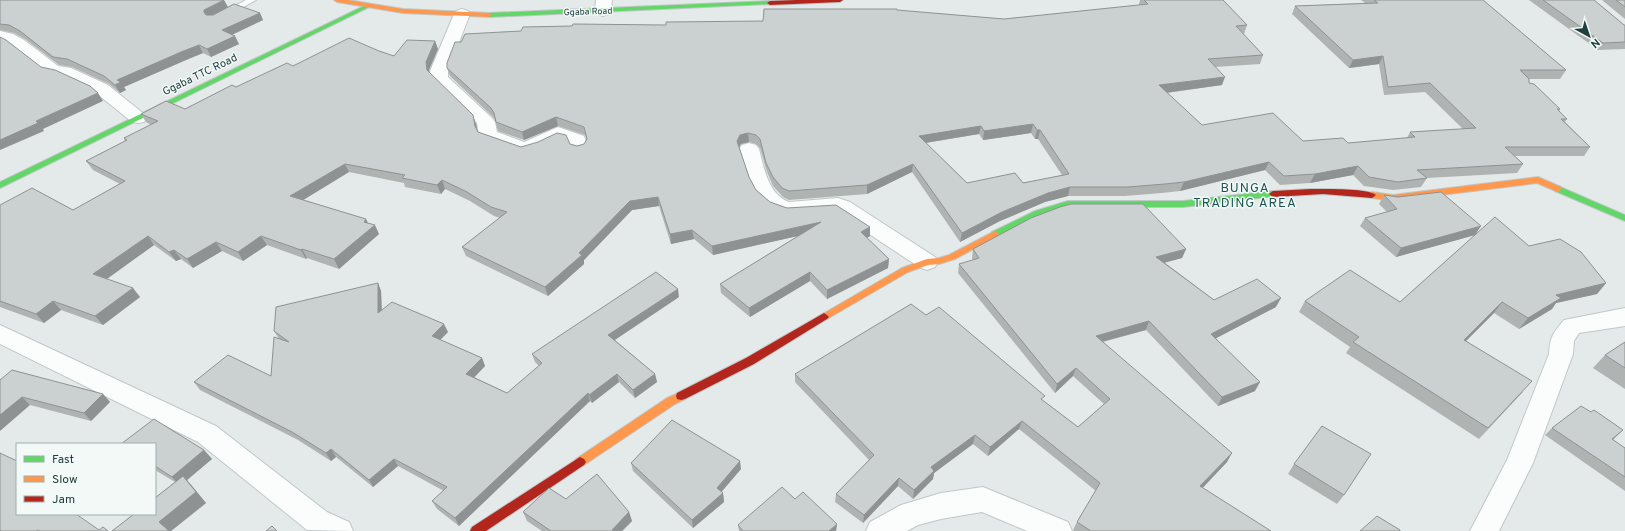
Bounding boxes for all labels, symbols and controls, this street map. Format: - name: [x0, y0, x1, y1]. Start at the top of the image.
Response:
- street label: Ggaba Road: [563, 6, 613, 18]
- north arrow: [1569, 16, 1609, 56]
- text: N: [1587, 35, 1602, 51]
- street label: Ggaba TTC Road: [160, 51, 240, 99]
- district label: BUNGA TRADING AREA: [1193, 181, 1297, 212]
- legend: [16, 443, 156, 515]
- text: Fast: [52, 452, 74, 468]
- text: Slow: [52, 472, 78, 488]
- text: Jam: [52, 492, 75, 508]

